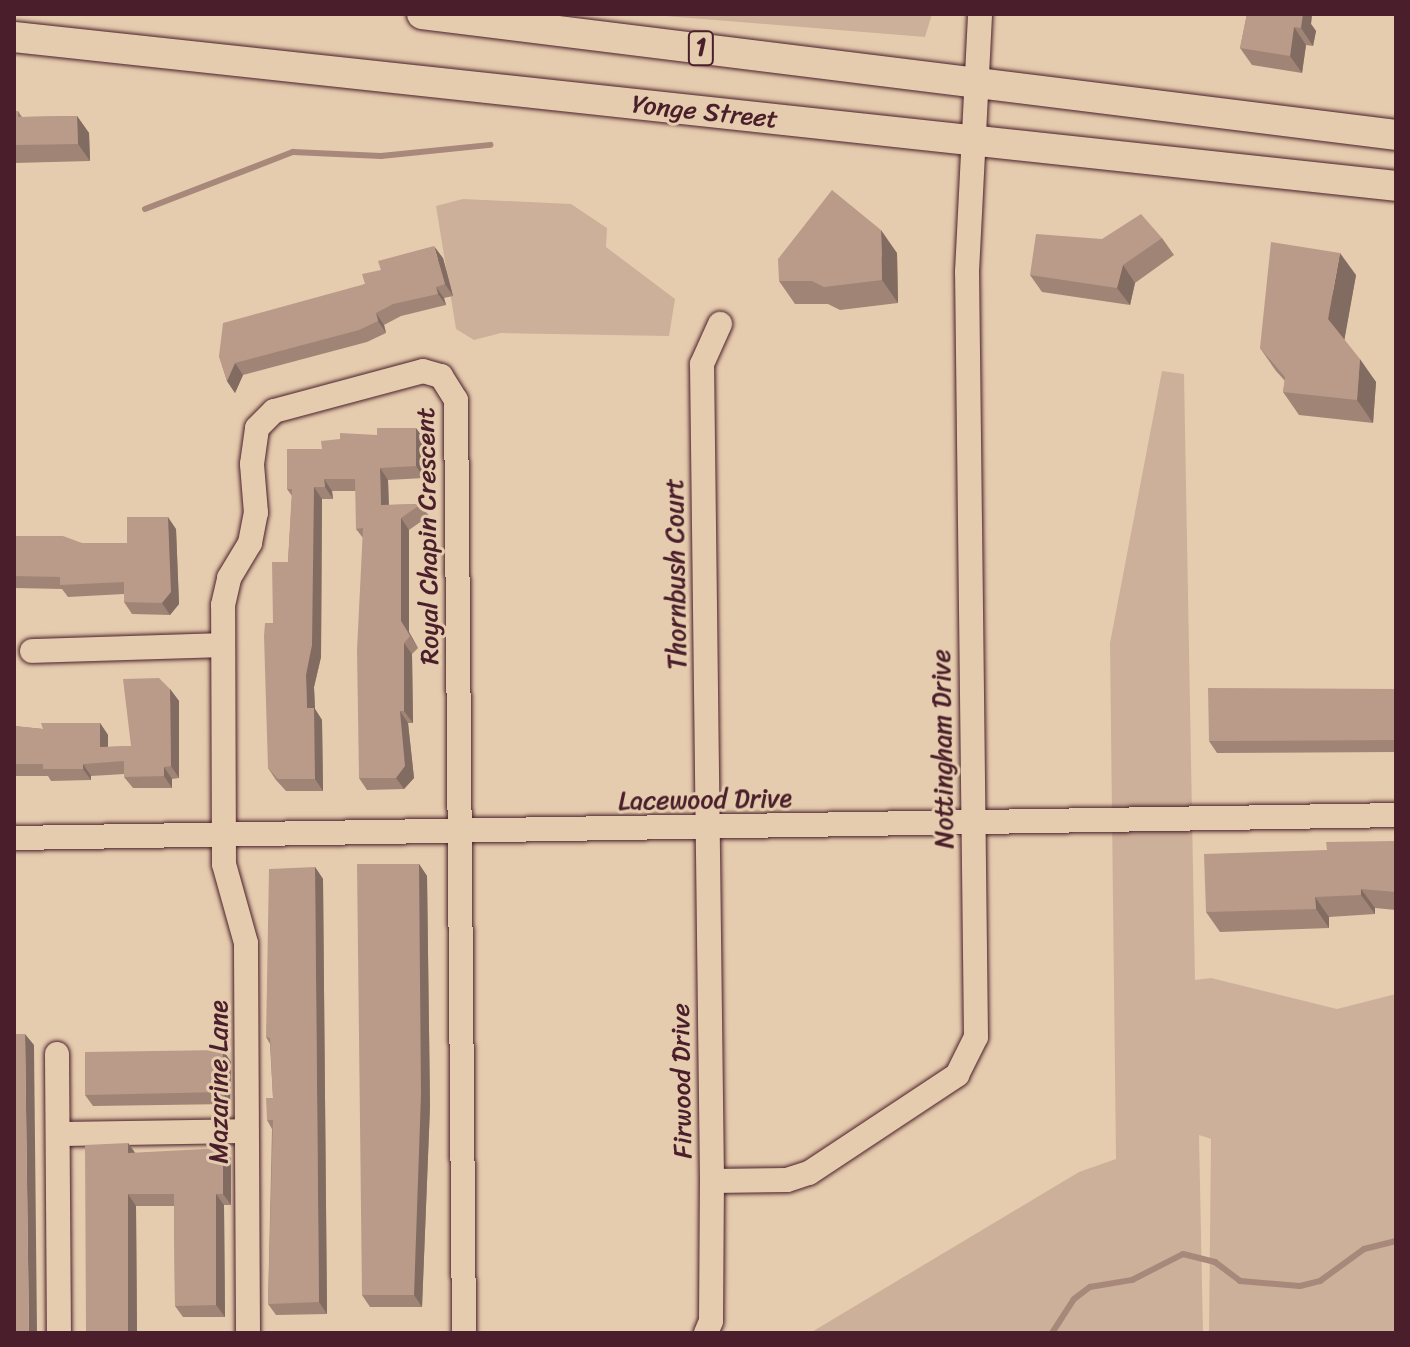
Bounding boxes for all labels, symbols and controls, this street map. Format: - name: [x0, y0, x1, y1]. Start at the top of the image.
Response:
- road number: 1: [687, 28, 715, 68]
- street label: Yonge Street: [630, 89, 780, 135]
- street label: Royal Chapin Crescent: [410, 407, 446, 665]
- street label: Thornbush Court: [659, 478, 693, 670]
- street label: Nottingham Drive: [926, 649, 960, 849]
- street label: Lacewood Drive: [617, 783, 793, 817]
- street label: Mazarine Lane: [203, 1000, 235, 1164]
- street label: Firwood Drive: [665, 1003, 699, 1159]

